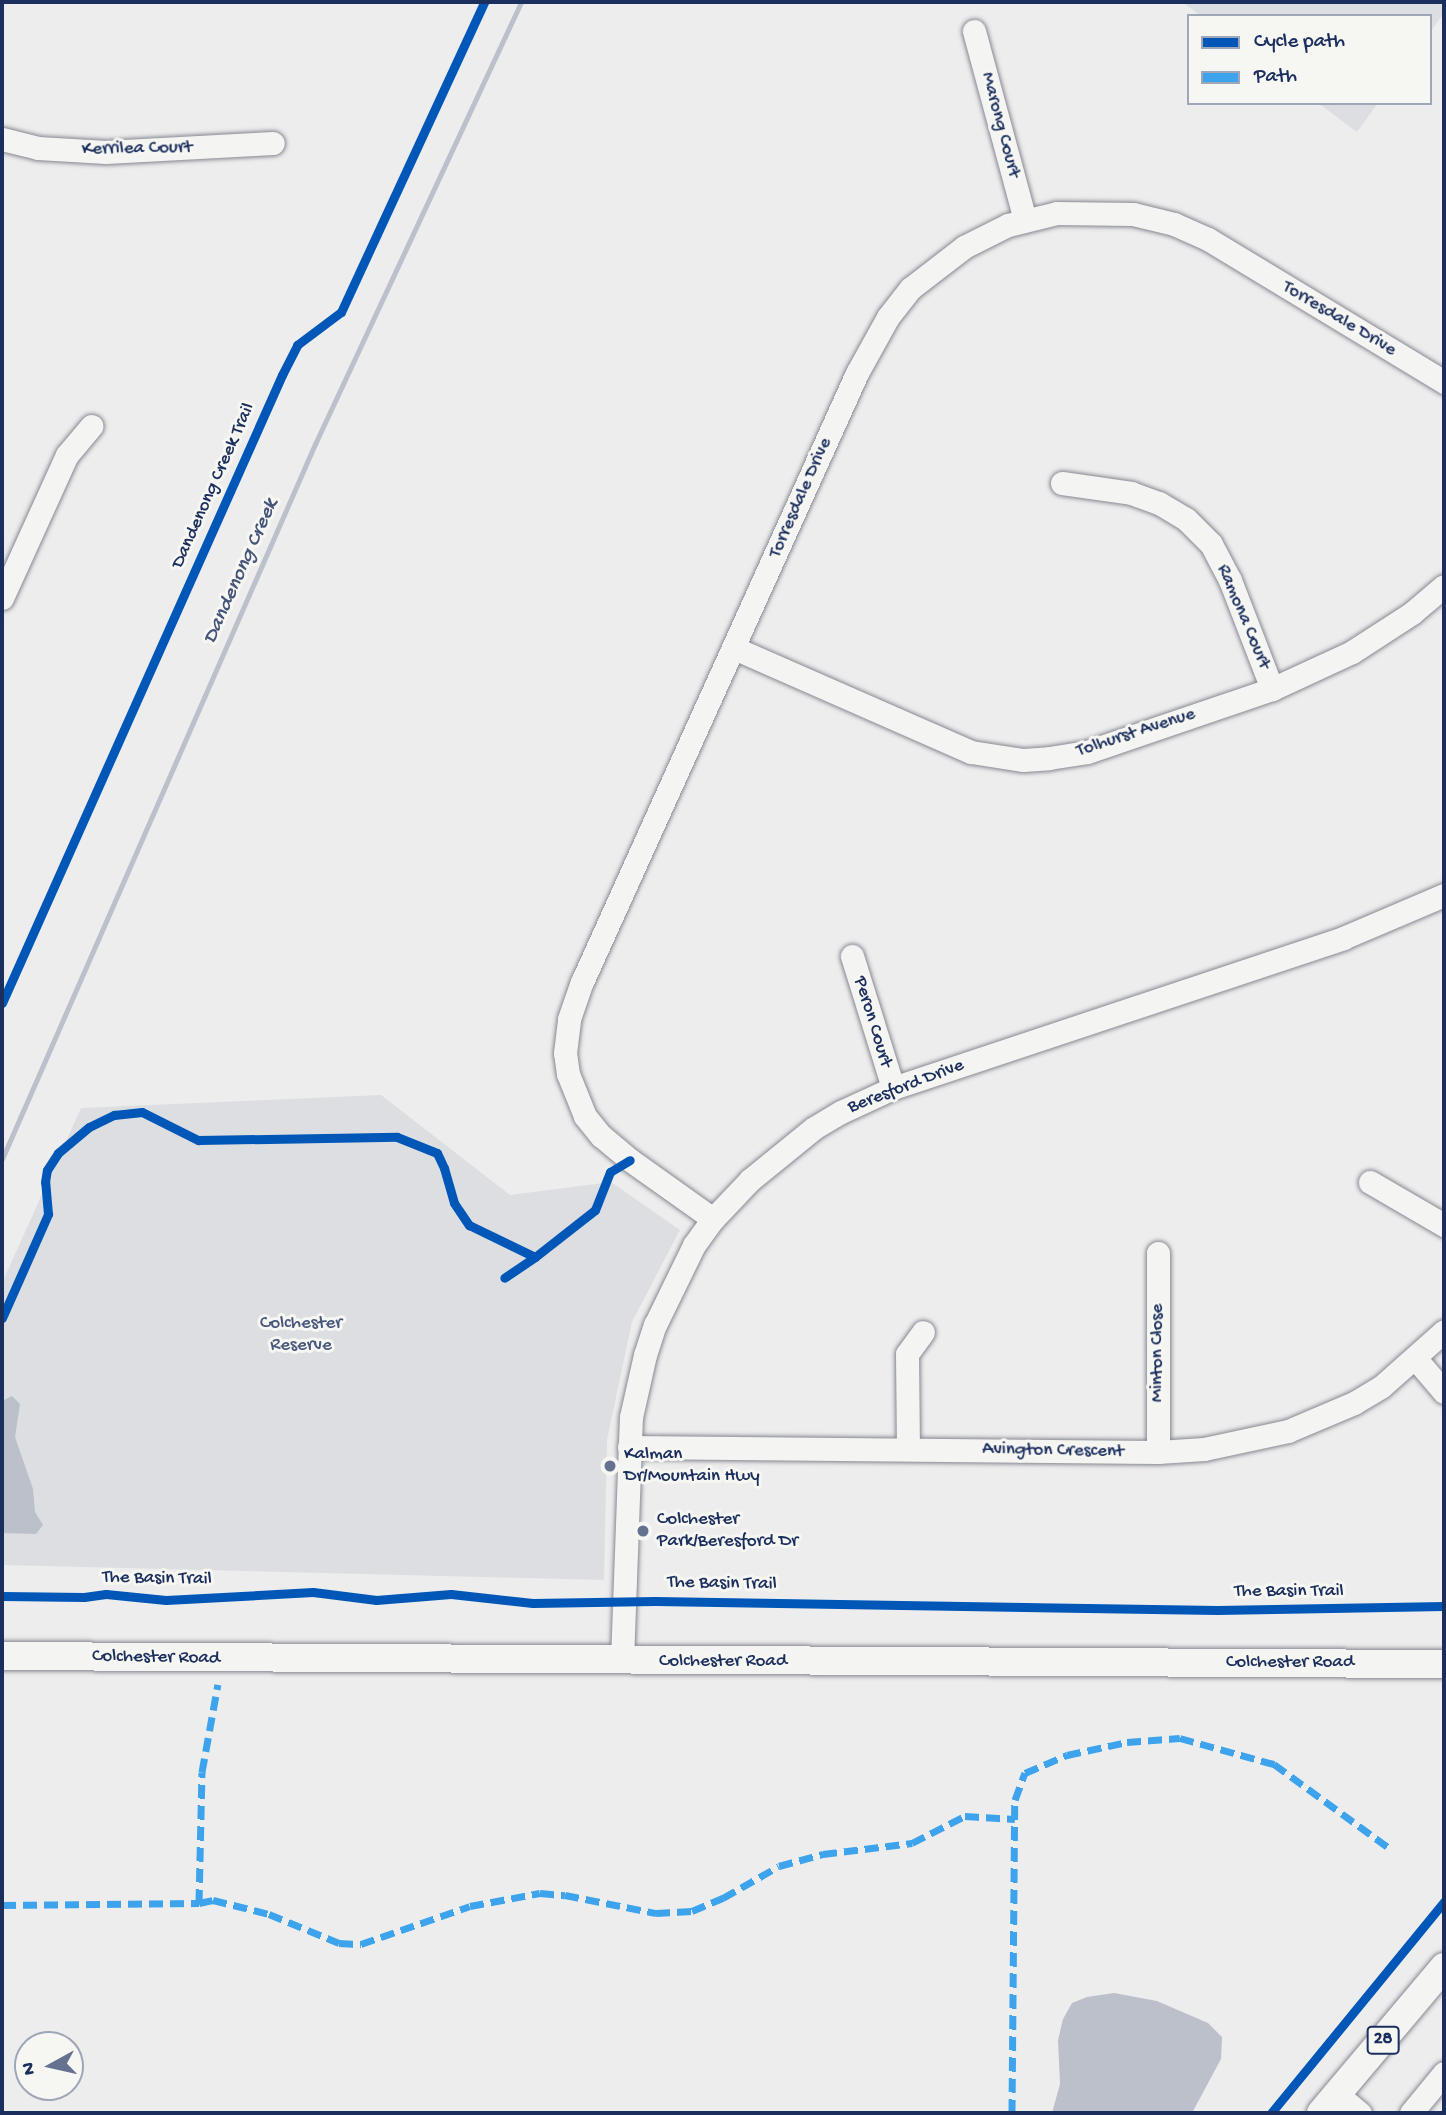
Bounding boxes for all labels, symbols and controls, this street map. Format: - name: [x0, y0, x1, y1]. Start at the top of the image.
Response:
- legend: [1187, 14, 1432, 105]
- text: Cycle path: [1254, 30, 1345, 55]
- text: Path: [1254, 65, 1297, 90]
- street label: Marong Court: [975, 70, 1025, 180]
- street label: Kerrilea Court: [82, 137, 192, 161]
- street label: Torresdale Drive: [1278, 276, 1400, 362]
- street label: Dandenong Creek Trail: [167, 400, 261, 572]
- street label: Torresdale Drive: [764, 434, 838, 562]
- water label: Dandenong Creek: [199, 496, 285, 648]
- street label: Ramona Court: [1211, 561, 1275, 673]
- street label: Tolhurst Avenue: [1074, 703, 1198, 763]
- street label: Peron Court: [847, 974, 897, 1070]
- street label: Beresford Drive: [845, 1054, 967, 1120]
- street label: Minton Close: [1147, 1304, 1169, 1402]
- park label: Colchester Reserve: [260, 1313, 342, 1357]
- street label: Avington Crescent: [982, 1438, 1124, 1464]
- place label: Kalman Dr/Mountain Hwy: [624, 1444, 760, 1488]
- marker: Kalman Dr/Mountain Hwy: [602, 1458, 618, 1474]
- place label: Colchester Park/Beresford Dr: [657, 1509, 798, 1553]
- marker: Colchester Park/Beresford Dr: [635, 1523, 651, 1539]
- street label: The Basin Trail: [102, 1567, 212, 1591]
- street label: The Basin Trail: [667, 1572, 777, 1596]
- street label: The Basin Trail: [1234, 1581, 1344, 1603]
- street label: Colchester Road: [92, 1645, 220, 1671]
- street label: Colchester Road: [659, 1651, 787, 1673]
- street label: Colchester Road: [1226, 1652, 1354, 1674]
- road number: 28: [1366, 2026, 1400, 2054]
- north arrow: [14, 2031, 84, 2101]
- text: N: [17, 2061, 42, 2076]

